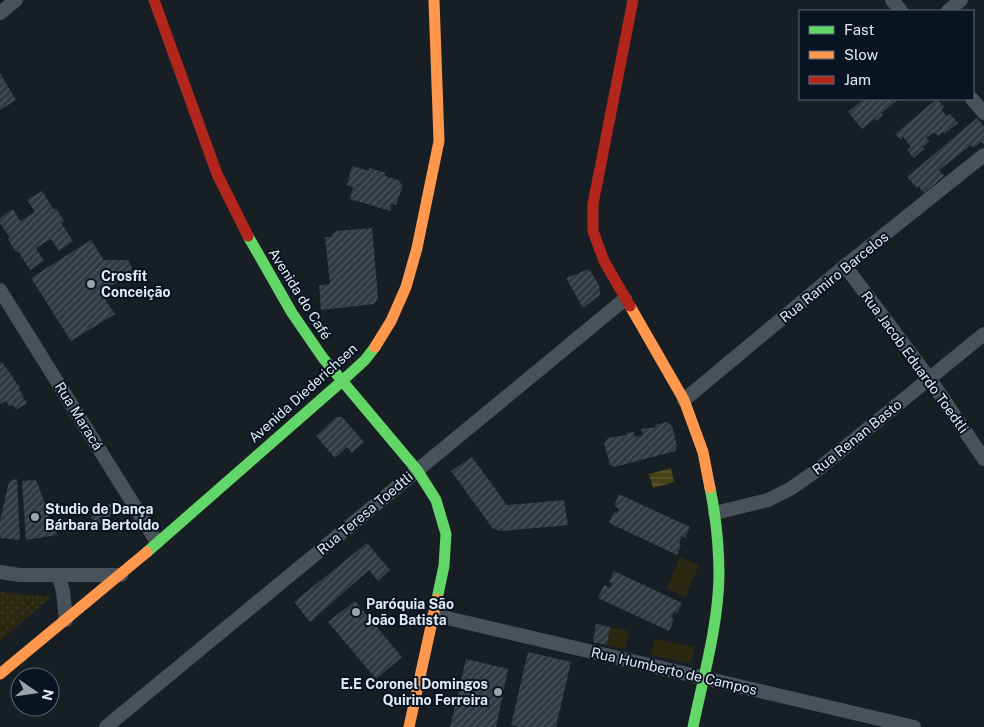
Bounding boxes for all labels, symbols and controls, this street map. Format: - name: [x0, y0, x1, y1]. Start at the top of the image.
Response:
- legend: [799, 10, 974, 100]
- text: Fast: [844, 21, 874, 38]
- text: Slow: [844, 46, 879, 63]
- text: Jam: [844, 71, 871, 88]
- street label: Rua Ramiro Barcelos: [777, 228, 891, 326]
- street label: Avenida do Café: [265, 245, 335, 343]
- place label: Crosfit Conceição: [101, 268, 170, 300]
- marker: Crosfit Conceição: [85, 278, 97, 290]
- street label: Rua Jacob Eduardo Toedtli: [858, 288, 972, 436]
- street label: Avenida Diederichsen: [246, 340, 360, 446]
- street label: Rua Maracá: [52, 379, 106, 453]
- street label: Rua Renan Basto: [809, 396, 905, 478]
- street label: Rua Teresa Toedtli: [314, 468, 416, 558]
- place label: Studio de Dança Bárbara Bertoldo: [45, 501, 159, 533]
- marker: Studio de Dança Bárbara Bertoldo: [29, 511, 41, 523]
- place label: Paróquia São João Batista: [366, 596, 454, 628]
- marker: Paróquia São João Batista: [350, 606, 362, 618]
- street label: Rua Humberto de Campos: [589, 644, 759, 698]
- north arrow: [10, 667, 60, 717]
- place label: E.E Coronel Domingos Quirino Ferreira: [341, 676, 488, 708]
- marker: E.E Coronel Domingos Quirino Ferreira: [492, 686, 504, 698]
- text: N: [39, 688, 57, 702]

